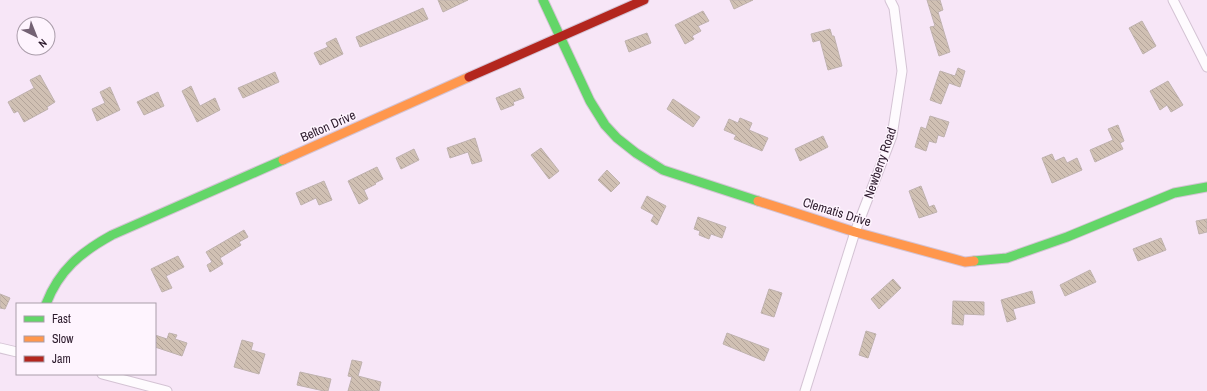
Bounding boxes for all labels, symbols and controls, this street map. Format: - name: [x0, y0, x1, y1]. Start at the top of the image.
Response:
- north arrow: [16, 16, 56, 56]
- text: N: [36, 36, 50, 51]
- street label: Belton Drive: [298, 106, 358, 146]
- street label: Newberry Road: [860, 125, 900, 201]
- street label: Clematis Drive: [801, 194, 873, 230]
- legend: [16, 303, 156, 375]
- text: Fast: [52, 311, 71, 327]
- text: Slow: [52, 331, 74, 347]
- text: Jam: [52, 351, 71, 367]

